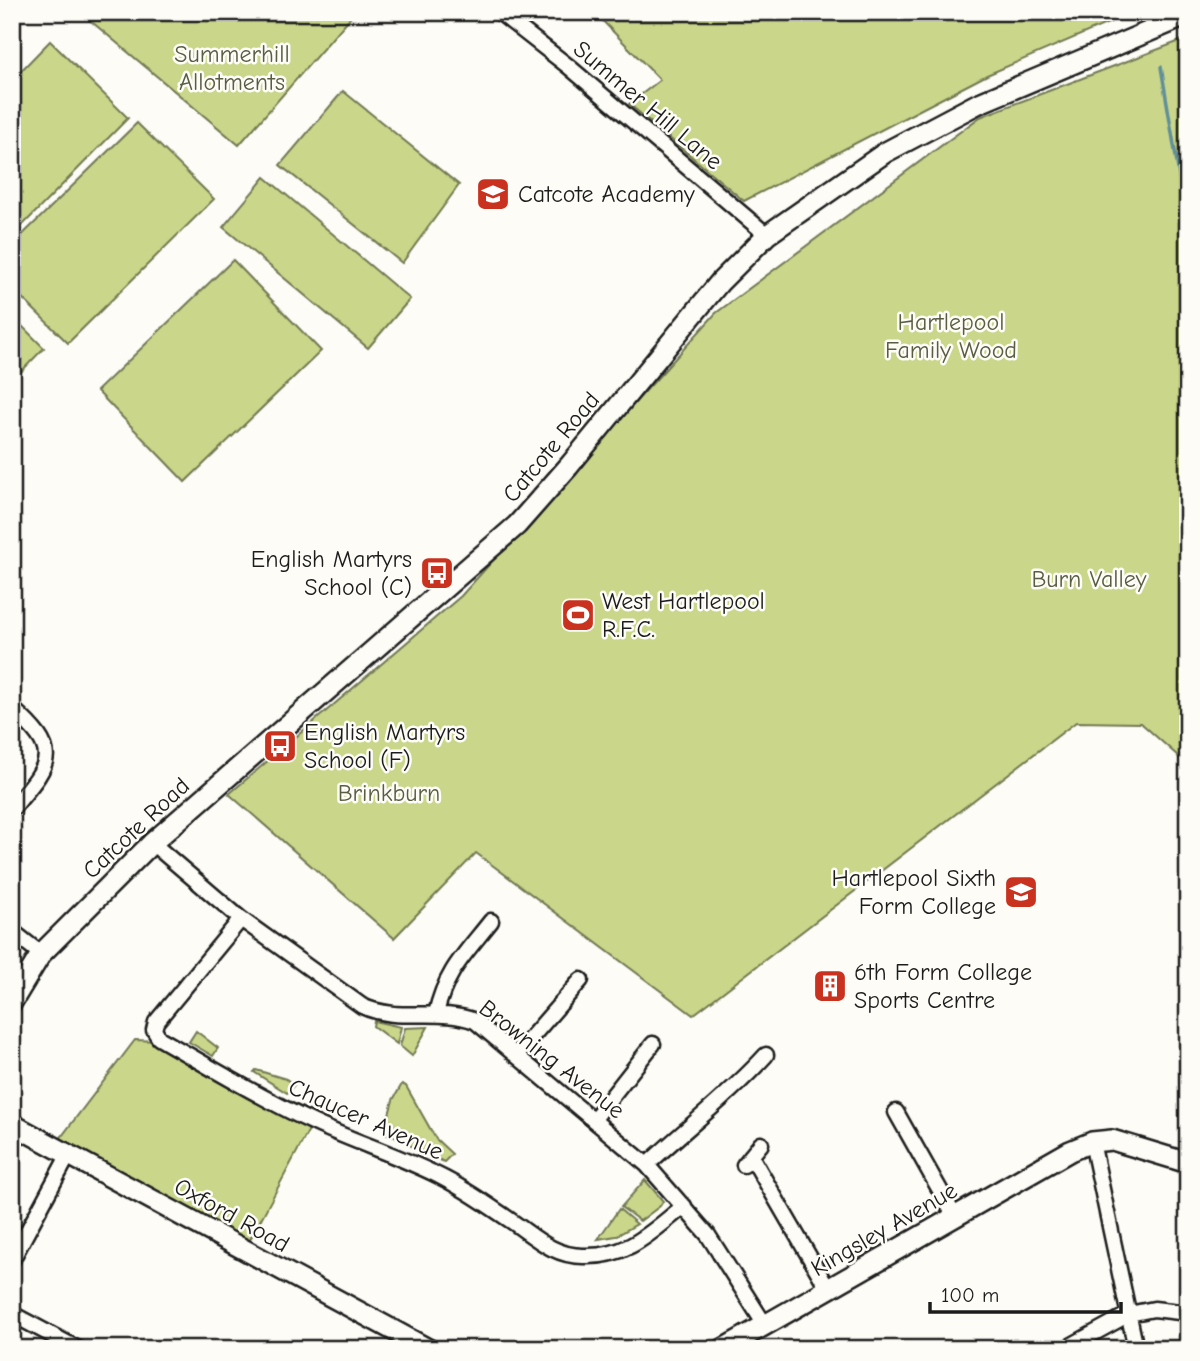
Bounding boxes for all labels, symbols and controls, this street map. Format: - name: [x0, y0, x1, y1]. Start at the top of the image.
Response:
- street label: Summer Hill Lane: [568, 35, 728, 175]
- park label: Summerhill Allotments: [174, 40, 290, 96]
- school or university icon: Catcote Academy: [474, 175, 512, 213]
- place label: Catcote Academy: [518, 180, 695, 208]
- park label: Hartlepool Family Wood: [885, 308, 1017, 364]
- street label: Catcote Road: [497, 386, 605, 508]
- place label: English Martyrs School (C): [251, 545, 412, 601]
- bus stop icon: English Martyrs School (C): [418, 554, 456, 592]
- park label: Burn Valley: [1031, 565, 1147, 593]
- place label: West Hartlepool R.F.C.: [602, 587, 765, 643]
- sports icon: West Hartlepool R.F.C.: [559, 596, 597, 634]
- place label: English Martyrs School (F): [304, 718, 465, 774]
- bus stop icon: English Martyrs School (F): [261, 727, 299, 765]
- street label: Catcote Road: [77, 772, 195, 884]
- park label: Brinkburn: [338, 779, 440, 807]
- place label: Hartlepool Sixth Form College: [831, 864, 996, 920]
- school or university icon: Hartlepool Sixth Form College: [1002, 873, 1040, 911]
- place label: 6th Form College Sports Centre: [854, 958, 1032, 1014]
- building icon: 6th Form College Sports Centre: [811, 967, 849, 1005]
- street label: Browning Avenue: [474, 994, 630, 1124]
- street label: Chaucer Avenue: [284, 1072, 448, 1166]
- street label: Oxford Road: [170, 1172, 294, 1258]
- street label: Kingsley Avenue: [806, 1176, 962, 1282]
- scale bar: [930, 1270, 1121, 1314]
- text: 100 m: [941, 1283, 999, 1307]

